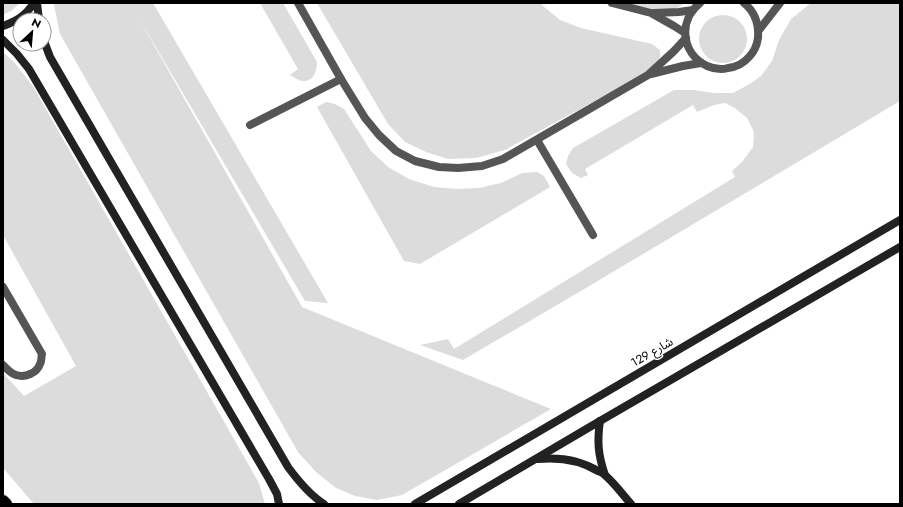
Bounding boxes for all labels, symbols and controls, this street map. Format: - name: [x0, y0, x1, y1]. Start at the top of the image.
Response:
- north arrow: [12, 12, 52, 52]
- text: N: [29, 14, 44, 32]
- street label: شارع 129: [628, 333, 676, 371]

